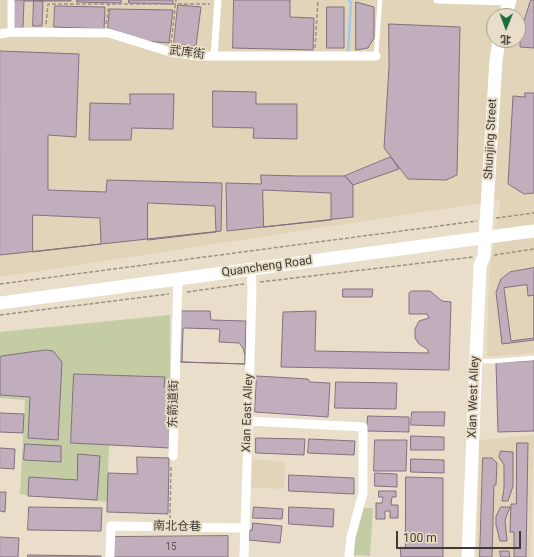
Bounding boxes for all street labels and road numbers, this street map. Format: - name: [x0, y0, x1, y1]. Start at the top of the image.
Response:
- street label: 武库街: [168, 44, 206, 62]
- street label: Shunjing Street: [482, 98, 500, 180]
- street label: Quancheng Road: [221, 254, 313, 280]
- street label: Xian West Alley: [465, 356, 483, 438]
- street label: Xian East Alley: [239, 373, 257, 453]
- street label: 东箭道街: [166, 380, 182, 428]
- street label: 南北仓巷: [153, 519, 201, 535]

